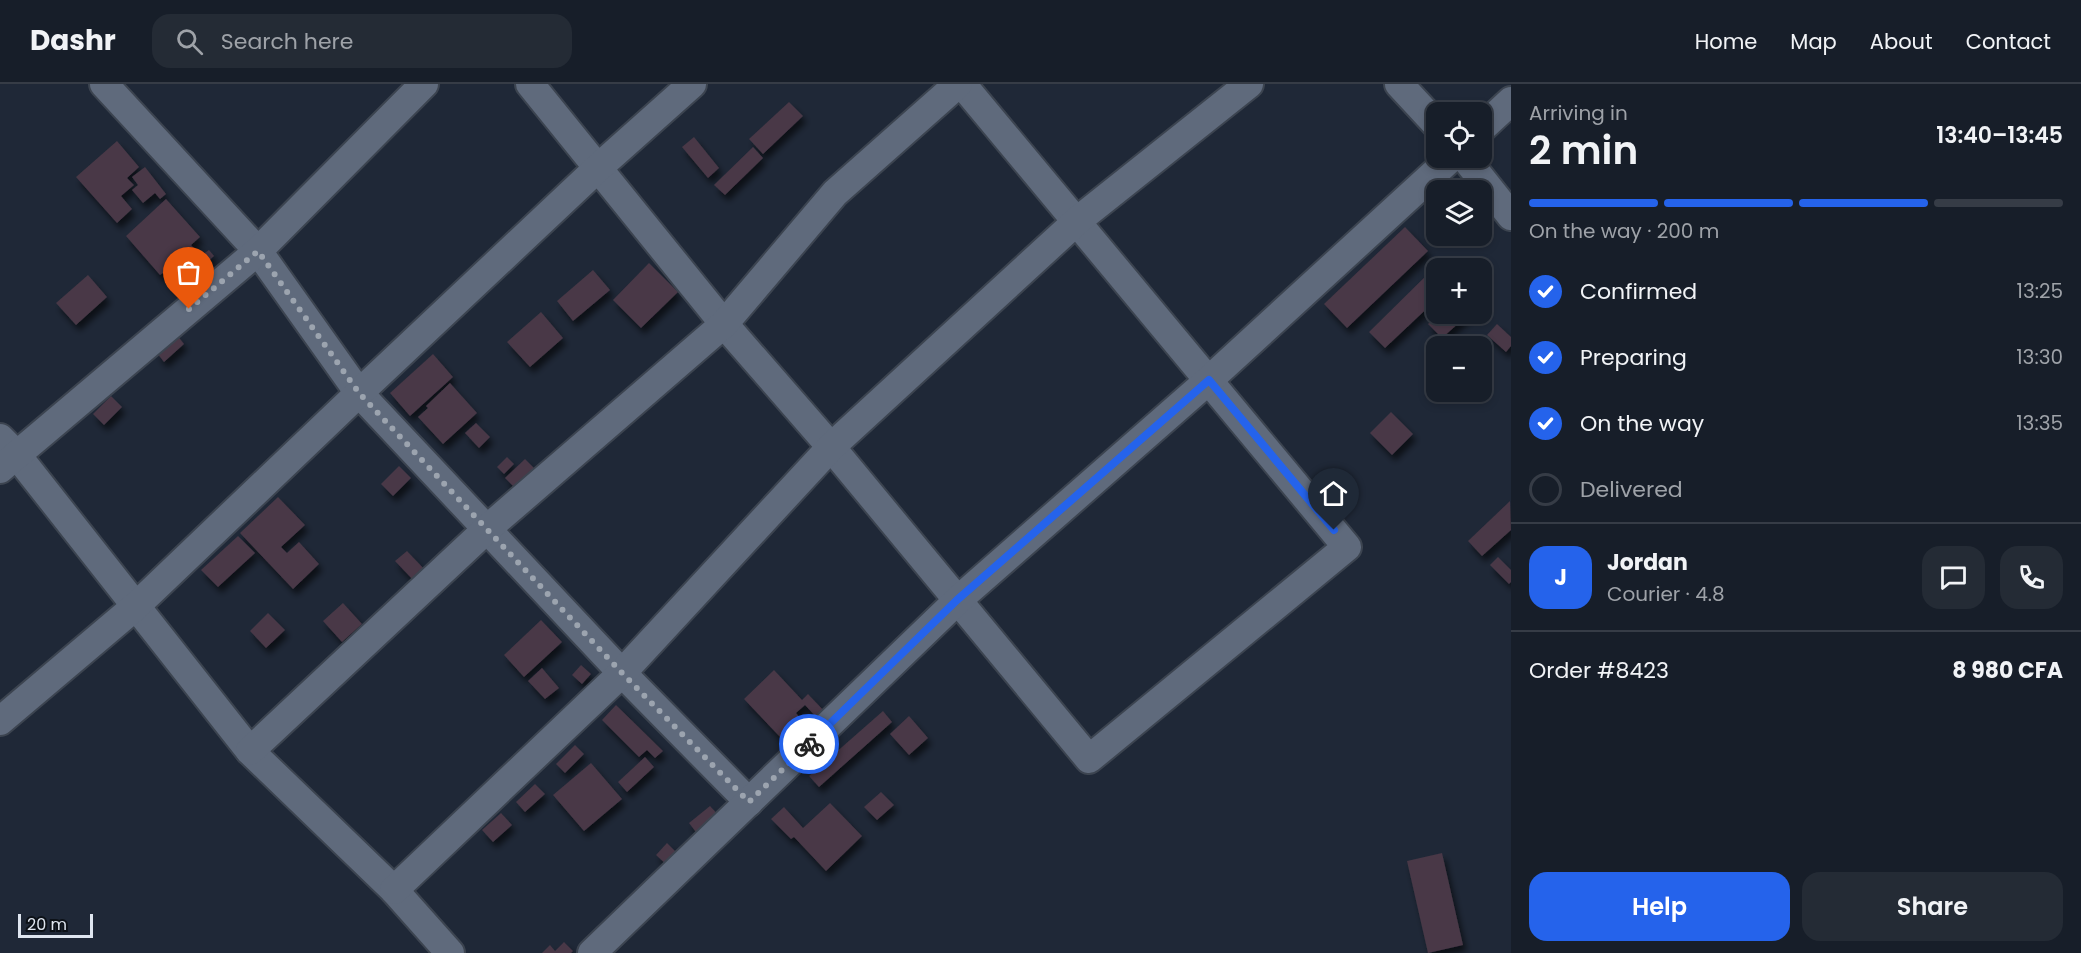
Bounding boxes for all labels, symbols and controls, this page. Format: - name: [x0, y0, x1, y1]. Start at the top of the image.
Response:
- search box: [152, 14, 572, 68]
- text: Dashr: [30, 21, 116, 60]
- icon: search: [173, 25, 206, 58]
- text: Search here: [221, 26, 353, 57]
- text: Home: [1695, 27, 1757, 56]
- text: Map: [1790, 27, 1837, 56]
- text: About: [1870, 27, 1933, 56]
- text: Contact: [1966, 27, 2051, 56]
- text: Arriving in: [1529, 99, 1628, 127]
- map controls: [1426, 102, 1492, 402]
- button: locate: [1426, 102, 1492, 168]
- text: 13:40–13:45: [1936, 120, 2063, 151]
- text: 2 min: [1529, 123, 1638, 178]
- button: layers: [1426, 180, 1492, 246]
- text: On the way · 200 m: [1529, 217, 1719, 245]
- pin: [163, 247, 214, 309]
- icon: bag: [172, 256, 205, 289]
- button: +: [1426, 258, 1492, 324]
- icon: check: [1529, 275, 1562, 308]
- text: Confirmed: [1580, 276, 1697, 307]
- text: 13:25: [2017, 277, 2063, 305]
- button: −: [1426, 336, 1492, 402]
- icon: check: [1529, 341, 1562, 374]
- text: Preparing: [1580, 342, 1687, 373]
- text: 13:30: [2016, 343, 2063, 371]
- icon: check: [1529, 407, 1562, 440]
- text: On the way: [1580, 408, 1704, 439]
- text: 13:35: [2016, 409, 2063, 437]
- pin: [1308, 468, 1359, 530]
- text: Delivered: [1580, 474, 1683, 505]
- icon: home: [1317, 477, 1350, 510]
- button: chat: [1922, 546, 1985, 609]
- button: phone: [2000, 546, 2063, 609]
- text: Jordan: [1607, 547, 1688, 578]
- text: J: [1554, 562, 1567, 593]
- text: Courier · 4.8: [1607, 580, 1725, 608]
- text: Order #8423: [1529, 655, 1669, 686]
- text: 8 980 CFA: [1952, 655, 2063, 686]
- courier: [779, 714, 839, 774]
- icon: bike: [793, 728, 826, 761]
- button: Help: [1529, 872, 1790, 941]
- button: Share: [1802, 872, 2063, 941]
- scale bar: [18, 911, 93, 938]
- text: 20 m: [27, 913, 67, 936]

